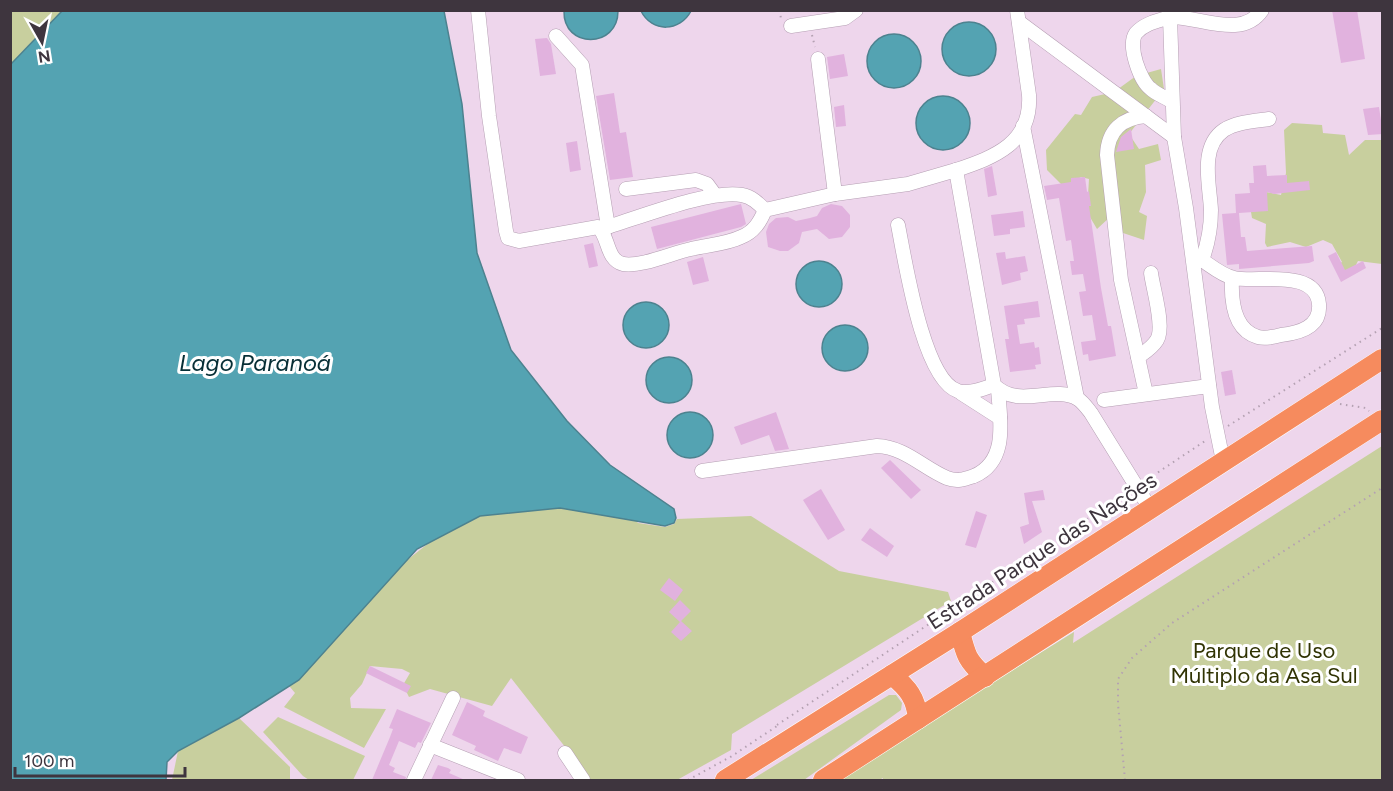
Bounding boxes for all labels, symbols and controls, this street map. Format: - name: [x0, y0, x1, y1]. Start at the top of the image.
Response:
- north arrow: [12, 12, 72, 72]
- text: N: [37, 46, 52, 67]
- water label: Lago Paranoá: [179, 348, 331, 377]
- street label: Estrada Parque das Nações: [922, 467, 1162, 635]
- park label: Parque de Uso Múltiplo da Asa Sul: [1170, 637, 1358, 689]
- scale bar: [15, 740, 184, 778]
- text: 100 m: [24, 750, 74, 772]

